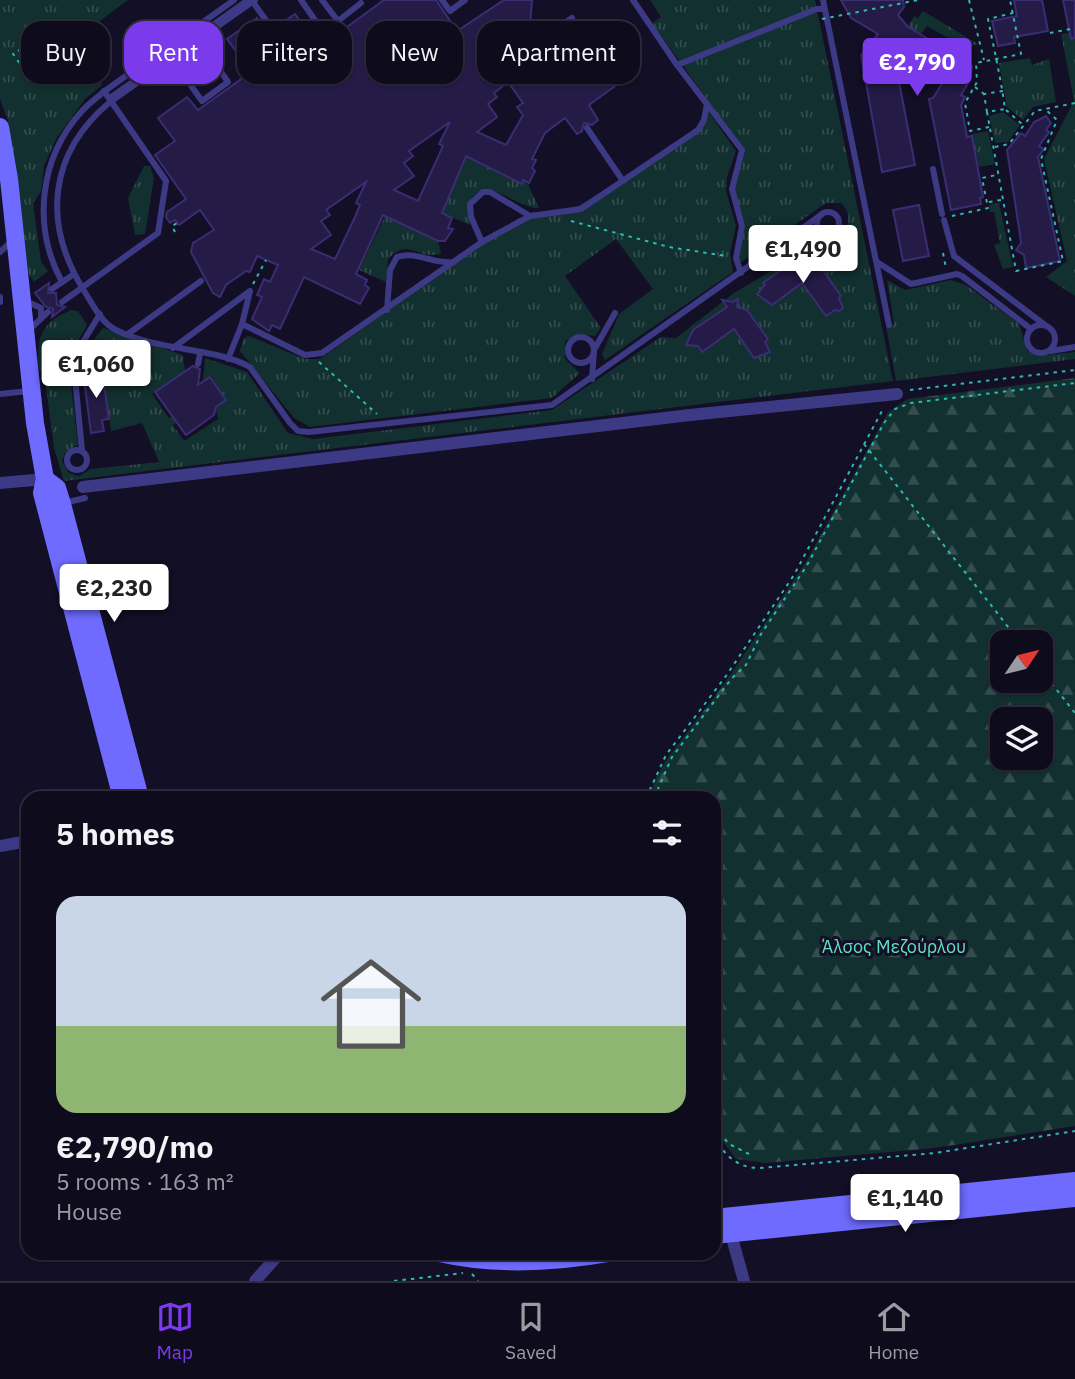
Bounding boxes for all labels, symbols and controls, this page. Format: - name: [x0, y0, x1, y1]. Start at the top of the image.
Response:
- chip: Buy: [21, 21, 110, 84]
- chip: Rent: [124, 21, 223, 84]
- chip: Filters: [237, 21, 352, 84]
- chip: New: [366, 21, 463, 84]
- chip: Apartment: [477, 21, 640, 84]
- pin: €2,790: [860, 38, 974, 98]
- text: €2,790: [879, 46, 955, 76]
- pin: €1,490: [746, 226, 860, 285]
- text: €1,490: [765, 233, 841, 263]
- pin: €1,060: [39, 340, 153, 400]
- text: €1,060: [58, 348, 134, 378]
- pin: €2,230: [57, 564, 171, 624]
- text: €2,230: [76, 572, 152, 602]
- north arrow: [990, 630, 1054, 693]
- map controls: [990, 630, 1053, 770]
- button: layers: [990, 707, 1053, 770]
- text: 5 homes: [56, 814, 175, 853]
- icon: filters: [648, 814, 686, 852]
- park label: Άλσος Μεζούρλου: [822, 935, 966, 958]
- icon: home: [308, 941, 434, 1067]
- text: €2,790/mo: [56, 1127, 213, 1166]
- text: 5 rooms · 163 m²: [56, 1166, 234, 1196]
- pin: €1,140: [848, 1174, 962, 1234]
- text: €1,140: [867, 1182, 943, 1212]
- text: House: [56, 1196, 122, 1226]
- tab: Map: [156, 1298, 194, 1364]
- tab: Saved: [505, 1298, 557, 1364]
- tab: Home: [868, 1298, 919, 1364]

